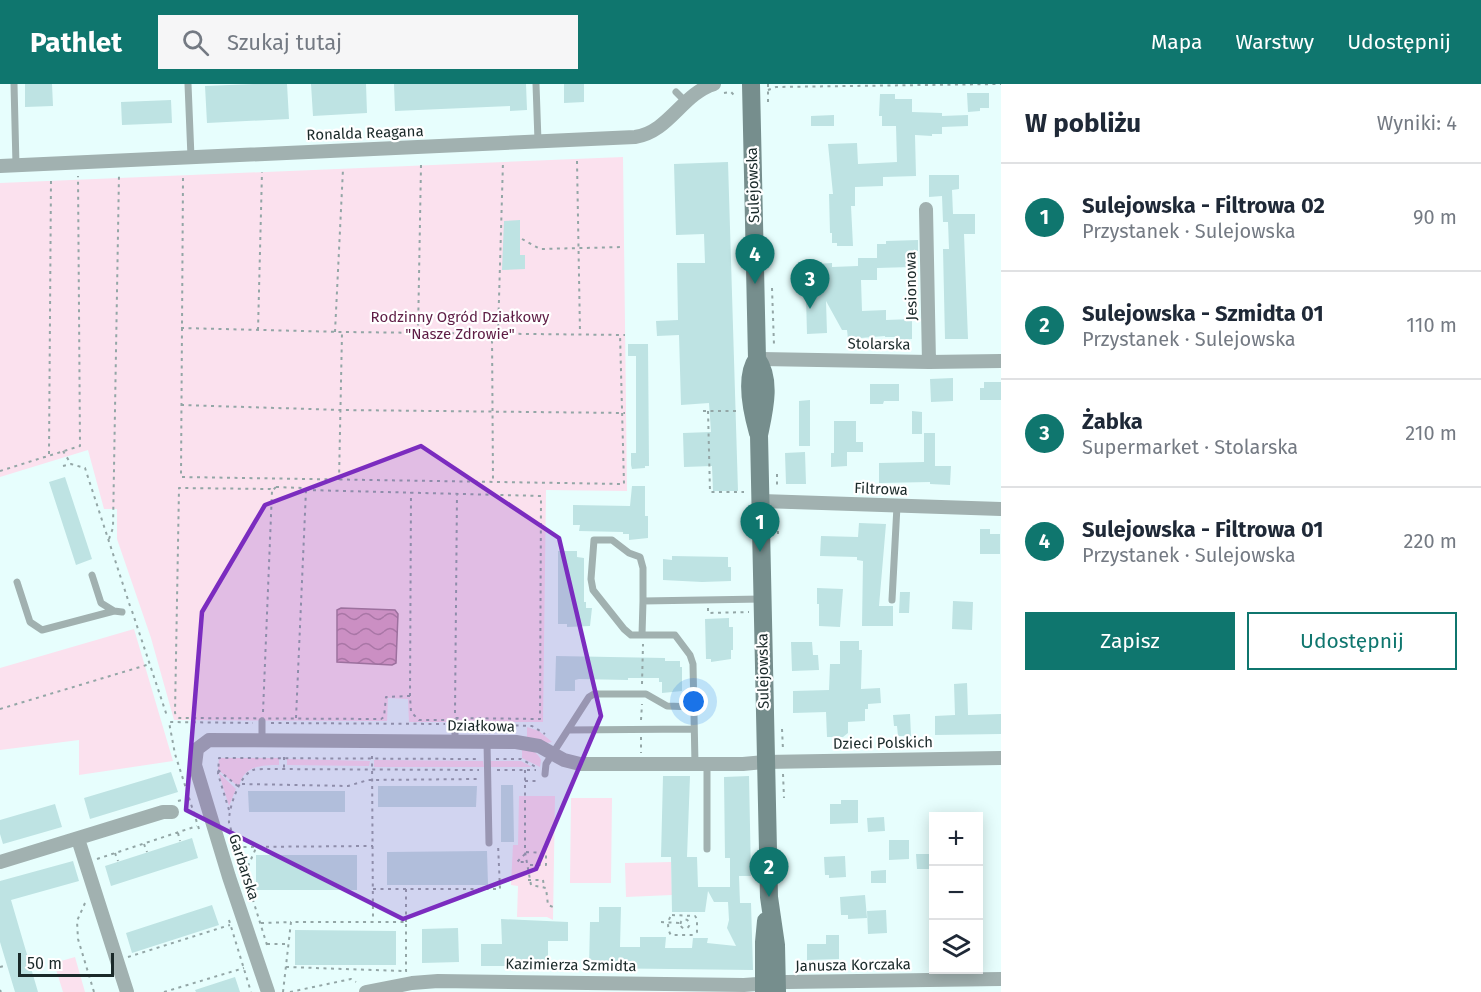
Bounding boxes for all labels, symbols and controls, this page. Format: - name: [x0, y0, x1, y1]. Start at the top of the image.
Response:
- search box: [158, 15, 578, 69]
- text: Pathlet: [30, 26, 122, 59]
- icon: search: [179, 26, 212, 59]
- text: Szukaj tutaj: [227, 29, 342, 56]
- text: Mapa: [1151, 29, 1202, 55]
- text: Warstwy: [1235, 29, 1314, 55]
- text: Udostępnij: [1347, 29, 1451, 55]
- text: W pobliżu: [1025, 108, 1141, 139]
- text: Wyniki: 4: [1377, 111, 1457, 135]
- street label: Ronalda Reagana: [306, 122, 424, 144]
- street label: Sulejowska: [743, 147, 763, 223]
- text: Sulejowska - Filtrowa 02: [1082, 192, 1325, 219]
- text: 1: [1040, 205, 1049, 229]
- text: 90 m: [1413, 205, 1457, 229]
- text: Przystanek · Sulejowska: [1082, 219, 1296, 243]
- pin: 4: [736, 234, 774, 284]
- street label: Jesionowa: [901, 251, 921, 321]
- pin: 3: [790, 260, 830, 309]
- text: Sulejowska - Szmidta 01: [1082, 300, 1324, 327]
- park label: Rodzinny Ogród Działkowy "Nasze Zdrowie": [371, 308, 550, 343]
- text: 2: [1039, 313, 1050, 337]
- text: 110 m: [1406, 313, 1457, 337]
- text: Przystanek · Sulejowska: [1082, 327, 1296, 351]
- street label: Stolarska: [847, 334, 911, 354]
- text: Żabka: [1082, 408, 1143, 435]
- text: 3: [1039, 421, 1050, 445]
- text: 210 m: [1405, 421, 1457, 445]
- text: Supermarket · Stolarska: [1082, 435, 1298, 459]
- street label: Filtrowa: [854, 479, 908, 499]
- pin: 1: [740, 502, 780, 552]
- text: Sulejowska - Filtrowa 01: [1082, 516, 1323, 543]
- text: 4: [1039, 529, 1050, 553]
- text: 220 m: [1404, 529, 1457, 553]
- text: Przystanek · Sulejowska: [1082, 543, 1296, 567]
- button: Zapisz: [1025, 612, 1235, 670]
- button: Udostępnij: [1247, 612, 1457, 670]
- street label: Sulejowska: [753, 633, 773, 709]
- your location: [679, 687, 708, 716]
- street label: Działkowa: [447, 716, 515, 736]
- street label: Dzieci Polskich: [833, 733, 933, 753]
- map controls: [929, 812, 983, 974]
- button: +: [929, 812, 983, 866]
- street label: Garbarska: [225, 832, 263, 902]
- pin: 2: [750, 848, 788, 897]
- button: −: [929, 866, 983, 920]
- button: layers: [929, 920, 983, 974]
- scale bar: [18, 950, 114, 978]
- text: 50 m: [27, 954, 62, 973]
- street label: Kazimierza Szmidta: [505, 955, 637, 975]
- street label: Janusza Korczaka: [795, 955, 911, 975]

